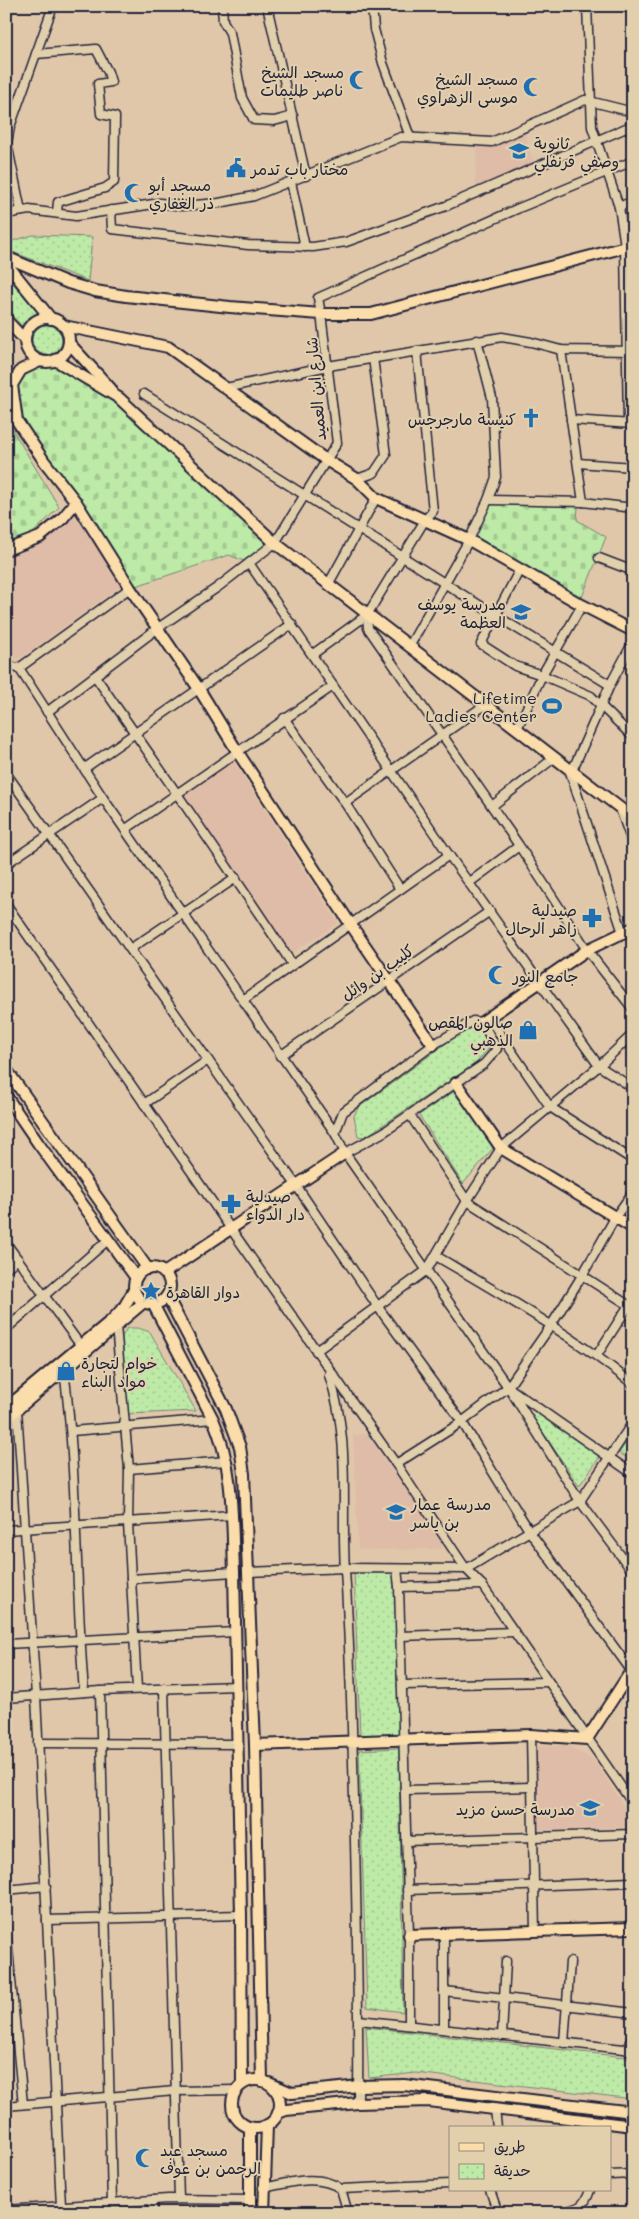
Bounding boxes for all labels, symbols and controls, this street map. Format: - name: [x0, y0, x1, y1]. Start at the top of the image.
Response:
- place label: مسجد الشيخ ناصر طليمات: [260, 61, 344, 100]
- place label: مسجد الشيخ موسى الزهراوي: [417, 68, 518, 109]
- mosque icon: مسجد الشيخ ناصر طليمات: [348, 69, 370, 91]
- mosque icon: مسجد الشيخ موسى الزهراوي: [522, 76, 544, 98]
- place label: ثانوية وصفي قرنفلي: [534, 132, 619, 176]
- school or university icon: ثانوية وصفي قرنفلي: [508, 140, 530, 162]
- public building icon: مختار باب تدمر: [225, 157, 247, 179]
- place label: مختار باب تدمر: [249, 158, 348, 179]
- place label: مسجد أبو ذر الغفاري: [147, 174, 214, 215]
- mosque icon: مسجد أبو ذر الغفاري: [123, 182, 145, 204]
- street label: شارع ابن العميد: [300, 336, 332, 442]
- church icon: كنيسة مارجرجس: [520, 407, 542, 429]
- place label: كنيسة مارجرجس: [408, 408, 516, 429]
- place label: مدرسة يوسف العظمة: [417, 593, 506, 632]
- school or university icon: مدرسة يوسف العظمة: [510, 601, 532, 623]
- place label: Lifetime Ladies Center: [426, 687, 537, 726]
- sports icon: Lifetime Ladies Center: [541, 695, 563, 717]
- place label: صيدلية زاهر الرحال: [506, 899, 577, 938]
- pharmacy icon: صيدلية زاهر الرحال: [581, 907, 603, 929]
- street label: كليب بن وائل: [336, 939, 418, 1005]
- mosque icon: جامع النور: [487, 964, 509, 986]
- place label: جامع النور: [511, 965, 579, 988]
- place label: صالون المقص الذهبي: [428, 1011, 513, 1055]
- shop icon: صالون المقص الذهبي: [517, 1019, 539, 1041]
- place label: صيدلية دار الدواء: [246, 1185, 305, 1224]
- pharmacy icon: صيدلية دار الدواء: [220, 1193, 242, 1215]
- place icon: دوار القاهرة: [140, 1280, 162, 1302]
- place label: دوار القاهرة: [166, 1281, 240, 1302]
- place label: خوام لتجارة مواد البناء: [81, 1352, 157, 1392]
- shop icon: خوام لتجارة مواد البناء: [55, 1360, 77, 1382]
- place label: مدرسة عمار بن ياسر: [409, 1493, 491, 1532]
- school or university icon: مدرسة عمار بن ياسر: [385, 1501, 407, 1523]
- school or university icon: مدرسة حسن مزيد: [579, 1797, 601, 1819]
- place label: مدرسة حسن مزيد: [456, 1798, 575, 1819]
- legend: [449, 2126, 612, 2192]
- text: طريق: [494, 2136, 526, 2156]
- place label: مسجد عبد الرحمن بن عوف: [160, 2139, 261, 2179]
- mosque icon: مسجد عبد الرحمن بن عوف: [134, 2147, 156, 2169]
- text: حديقة: [494, 2160, 531, 2180]

